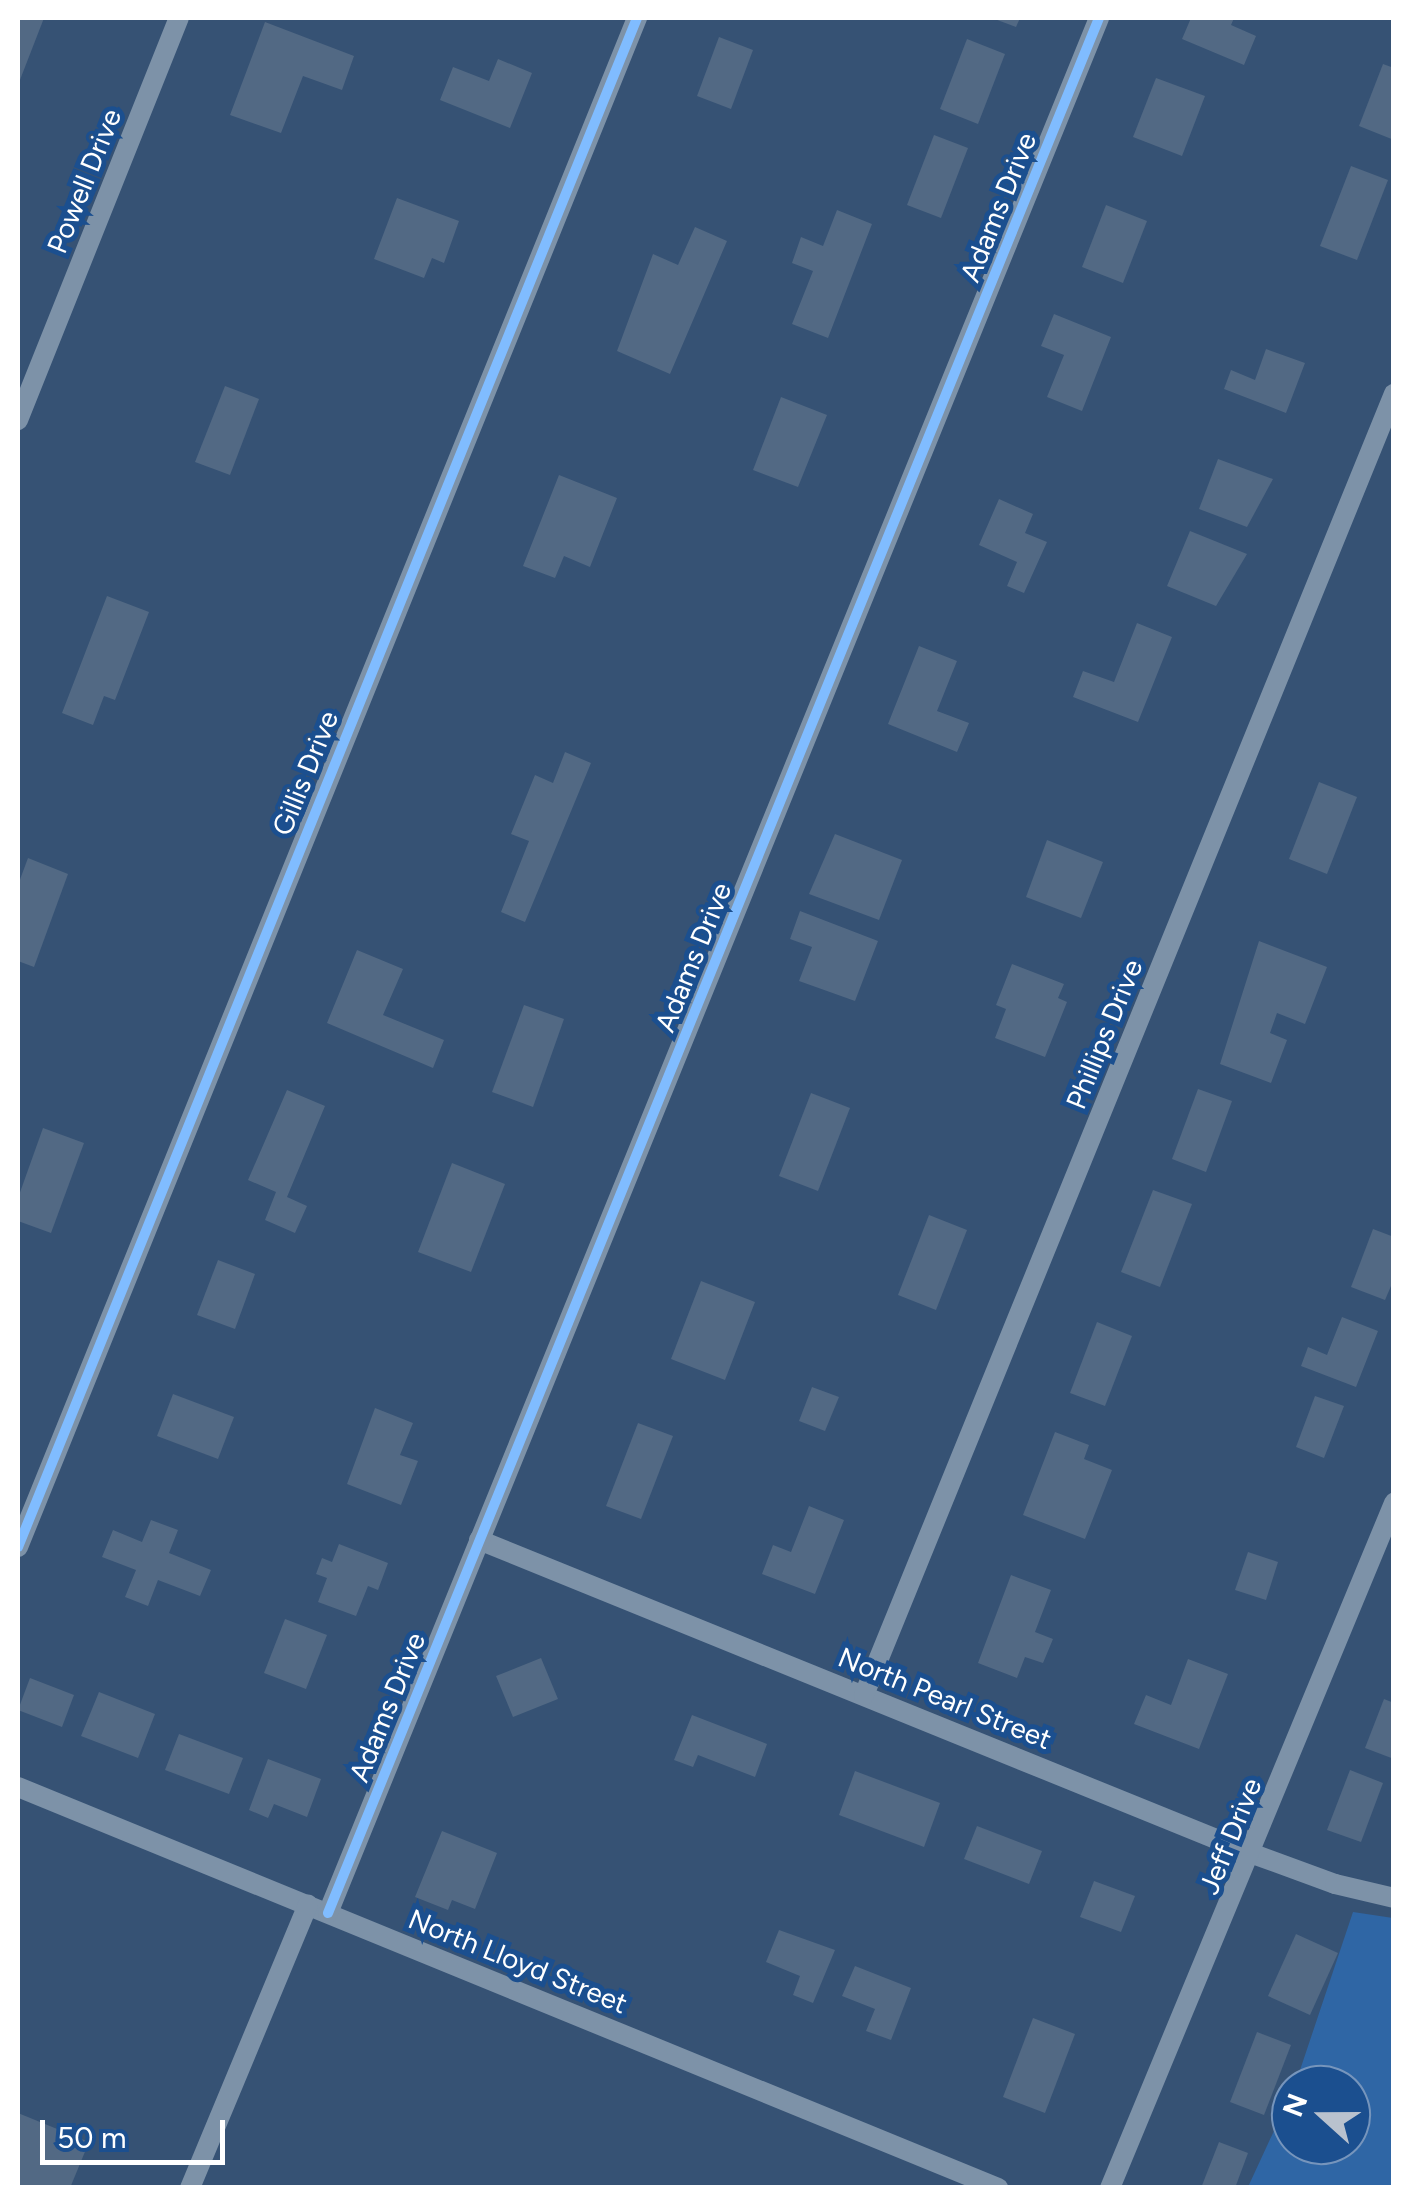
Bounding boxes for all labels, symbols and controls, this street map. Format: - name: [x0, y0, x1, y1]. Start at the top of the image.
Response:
- street label: Powell Drive: [40, 104, 128, 258]
- street label: Adams Drive: [953, 127, 1043, 287]
- street label: Gillis Drive: [265, 706, 345, 840]
- street label: Adams Drive: [648, 877, 738, 1037]
- street label: Phillips Drive: [1059, 954, 1149, 1114]
- street label: Adams Drive: [342, 1627, 432, 1787]
- street label: North Pearl Street: [833, 1640, 1057, 1756]
- street label: Jeff Drive: [1192, 1773, 1268, 1899]
- street label: North Lloyd Street: [404, 1902, 632, 2020]
- north arrow: [1271, 2065, 1371, 2165]
- text: N: [1275, 2089, 1315, 2121]
- scale bar: [45, 2100, 230, 2162]
- text: 50 m: [57, 2119, 126, 2156]

